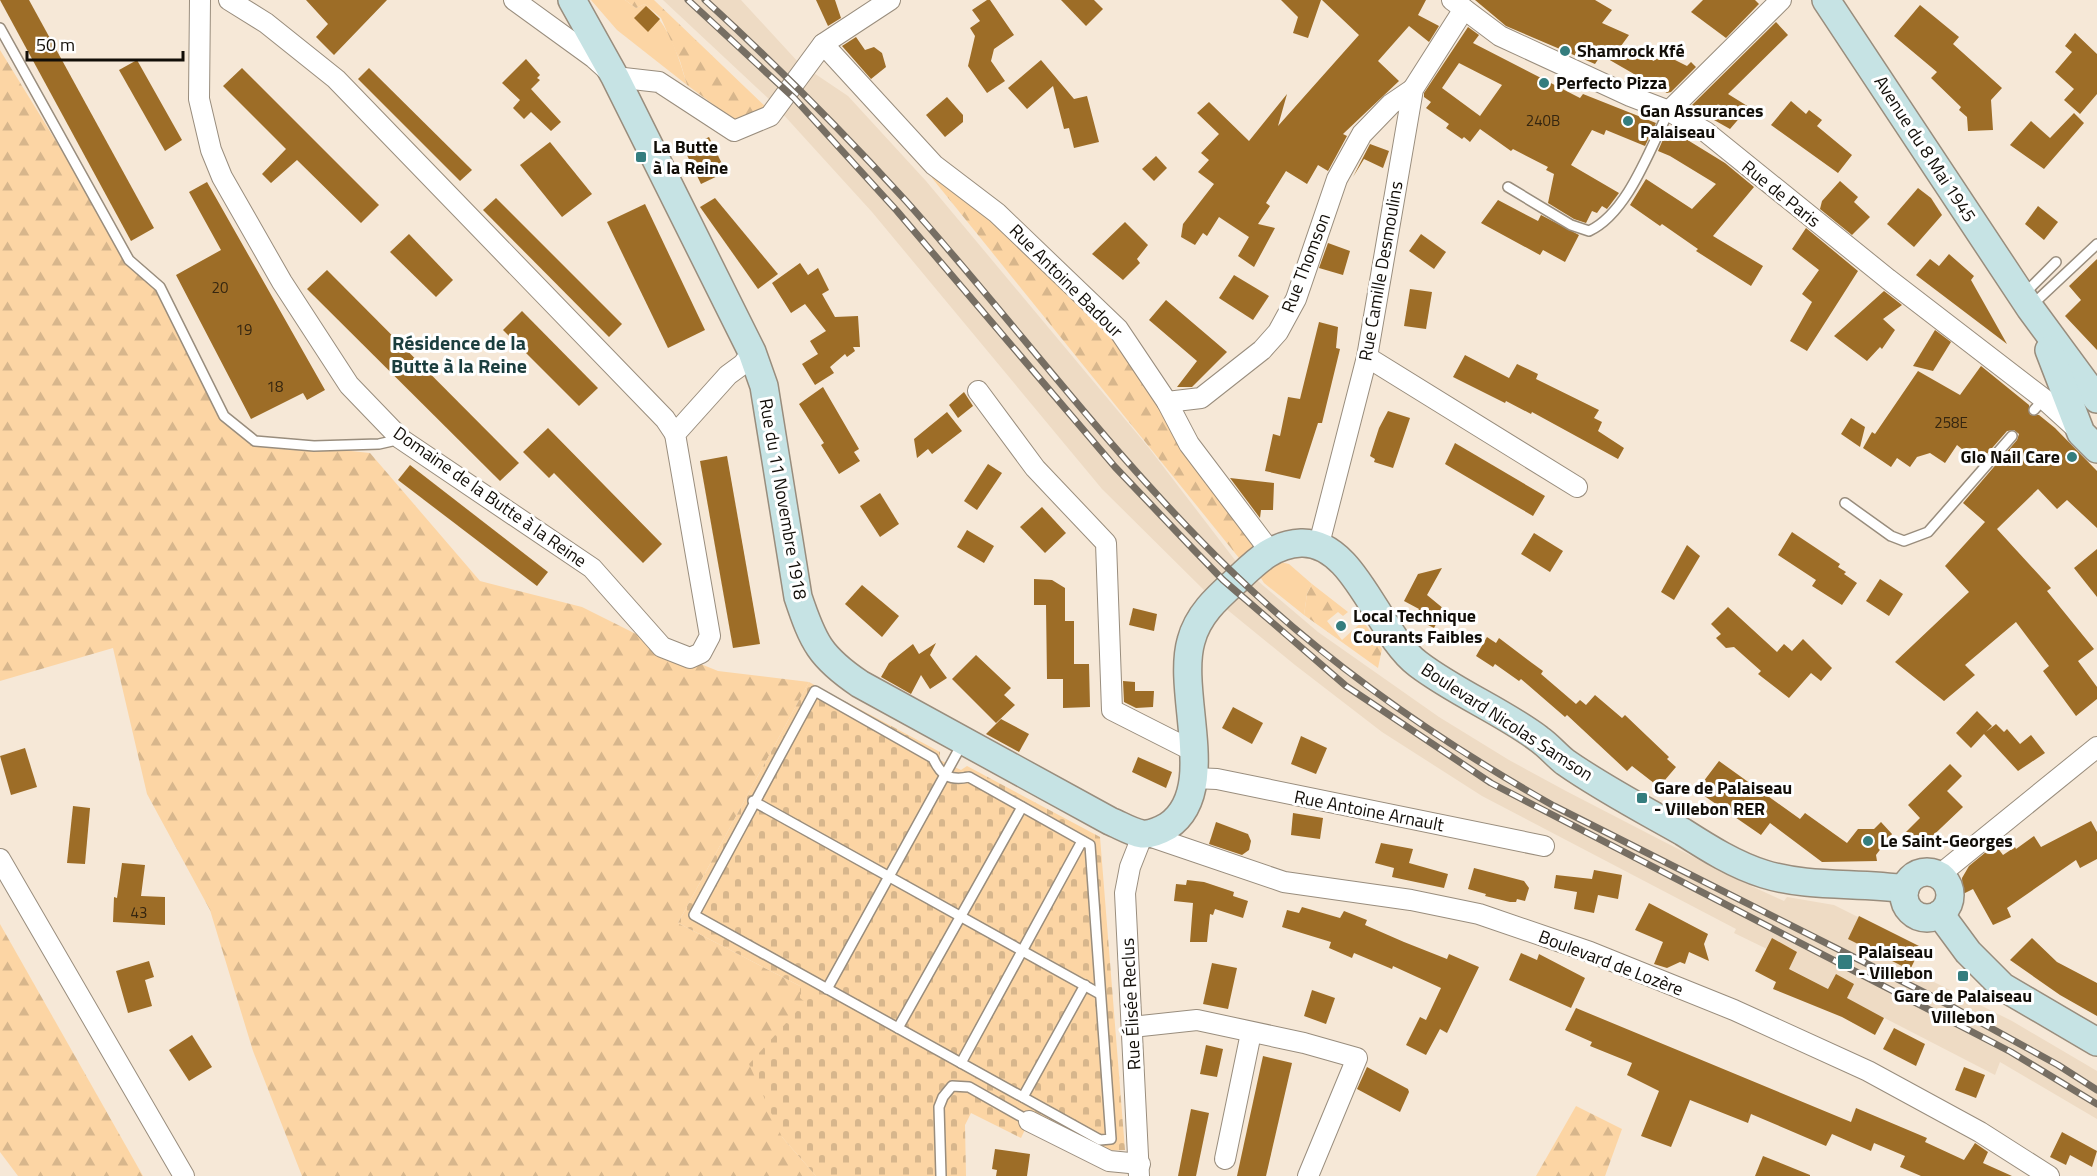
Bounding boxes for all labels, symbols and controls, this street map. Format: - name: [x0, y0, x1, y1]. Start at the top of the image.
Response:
- scale bar: [27, 24, 183, 62]
- text: 50 m: [36, 31, 75, 58]
- place label: Shamrock Kfé: [1577, 37, 1685, 64]
- marker: Shamrock Kfé: [1558, 44, 1572, 58]
- place label: Perfecto Pizza: [1556, 69, 1667, 96]
- street label: Avenue du 8 Mai 1945: [1868, 70, 1983, 227]
- marker: Perfecto Pizza: [1537, 76, 1551, 90]
- place label: Gan Assurances Palaiseau: [1640, 97, 1763, 145]
- house number: 240B: [1526, 109, 1560, 132]
- marker: Gan Assurances Palaiseau: [1621, 114, 1635, 128]
- place label: La Butte à la Reine: [653, 133, 728, 181]
- marker: La Butte à la Reine: [634, 150, 648, 164]
- street label: Rue de Paris: [1736, 153, 1826, 234]
- street label: Rue Camille Desmoulins: [1351, 179, 1410, 363]
- street label: Rue Thomson: [1274, 209, 1337, 317]
- street label: Rue Antoine Badour: [1003, 218, 1129, 344]
- house number: 20: [212, 276, 228, 299]
- house number: 19: [236, 318, 252, 341]
- district label: Résidence de la Butte à la Reine: [391, 327, 527, 381]
- house number: 18: [267, 375, 283, 398]
- street label: Rue du 11 Novembre 1918: [753, 396, 814, 602]
- house number: 258E: [1934, 411, 1968, 434]
- street label: Domaine de la Butte à la Reine: [388, 419, 593, 574]
- place label: Glo Nail Care: [1961, 443, 2060, 470]
- marker: Glo Nail Care: [2065, 450, 2079, 464]
- place label: Local Technique Courants Faibles: [1353, 602, 1482, 650]
- marker: Local Technique Courants Faibles: [1334, 619, 1348, 633]
- street label: Boulevard Nicolas Samson: [1416, 656, 1599, 787]
- place label: Gare de Palaiseau - Villebon RER: [1654, 774, 1792, 822]
- street label: Rue Antoine Arnault: [1292, 783, 1447, 838]
- marker: Gare de Palaiseau - Villebon RER: [1635, 791, 1649, 805]
- place label: Le Saint-Georges: [1880, 827, 2013, 854]
- marker: Le Saint-Georges: [1861, 834, 1875, 848]
- house number: 43: [131, 901, 147, 924]
- street label: Boulevard de Lozère: [1535, 922, 1688, 1003]
- street label: Rue Élisée Reclus: [1114, 937, 1147, 1071]
- place label: Palaiseau - Villebon: [1858, 938, 1933, 986]
- marker: Palaiseau - Villebon: [1836, 953, 1854, 971]
- marker: Gare de Palaiseau Villebon: [1956, 969, 1970, 983]
- place label: Gare de Palaiseau Villebon: [1894, 982, 2032, 1030]

